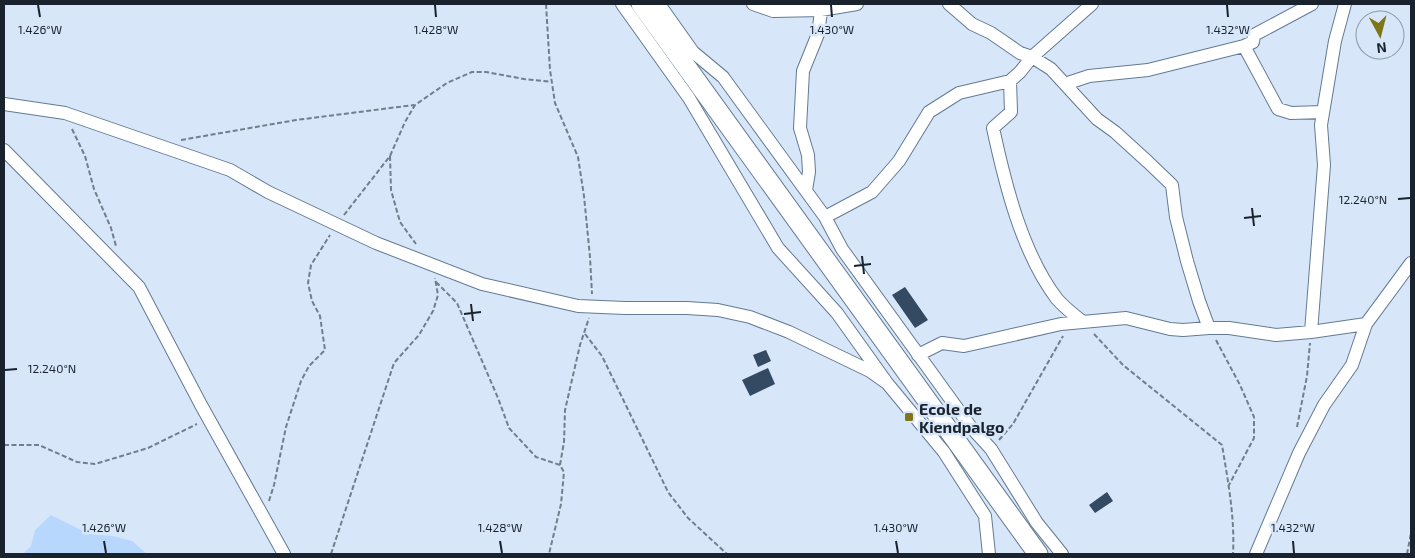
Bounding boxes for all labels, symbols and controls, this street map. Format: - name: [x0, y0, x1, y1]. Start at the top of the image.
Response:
- north arrow: [1355, 10, 1405, 60]
- text: 1.426°W: [18, 22, 62, 36]
- text: 1.428°W: [414, 22, 458, 36]
- text: 1.430°W: [810, 22, 854, 36]
- text: 1.432°W: [1206, 22, 1250, 36]
- text: N: [1376, 39, 1388, 57]
- text: 12.240°N: [1339, 192, 1387, 206]
- text: 12.240°N: [28, 361, 76, 375]
- place label: Ecole de Kiendpalgo: [919, 399, 1004, 436]
- marker: Ecole de Kiendpalgo: [903, 411, 915, 423]
- text: 1.426°W: [82, 520, 126, 534]
- text: 1.428°W: [478, 520, 522, 534]
- text: 1.430°W: [874, 520, 918, 534]
- text: 1.432°W: [1271, 520, 1315, 534]

